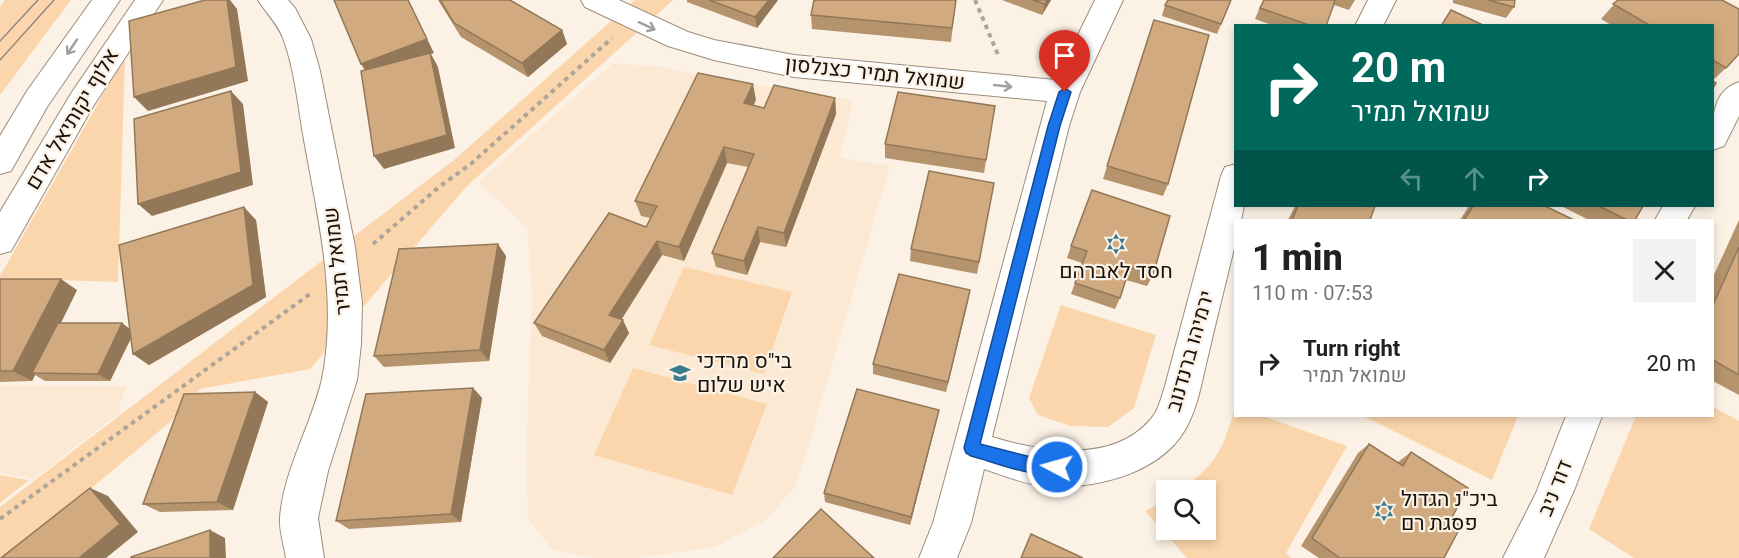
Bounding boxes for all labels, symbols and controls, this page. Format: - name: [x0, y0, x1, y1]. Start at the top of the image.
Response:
- one-way arrow: [638, 20, 656, 32]
- pin: [1039, 30, 1090, 92]
- one-way arrow: [66, 39, 78, 55]
- icon: arrive: [1048, 39, 1081, 72]
- text: 20 m: [1351, 43, 1446, 92]
- street label: אלוף יקותיאל אדם: [20, 44, 124, 194]
- icon: right: [1252, 48, 1330, 126]
- street label: שמואל תמיר כצנלסון: [784, 52, 966, 94]
- one-way arrow: [993, 81, 1013, 92]
- text: שמואל תמיר: [1351, 96, 1491, 128]
- icon: left: [1395, 162, 1428, 195]
- icon: ahead: [1458, 162, 1491, 195]
- icon: right: [1521, 162, 1554, 195]
- street label: שמואל תמיר: [318, 206, 356, 316]
- synagogue icon: חסד לאברהם: [1104, 232, 1128, 256]
- text: 1 min: [1252, 237, 1343, 279]
- button: close: [1633, 239, 1696, 302]
- place label: חסד לאברהם: [1059, 259, 1173, 283]
- text: 110 m · 07:53: [1252, 281, 1373, 305]
- street label: ירמיהו ברנדנוב: [1161, 288, 1219, 414]
- text: Turn right: [1303, 336, 1400, 361]
- icon: right: [1252, 347, 1285, 380]
- place label: בי"ס מרדכי איש שלום: [697, 349, 792, 397]
- text: 20 m: [1647, 351, 1696, 376]
- school or university icon: בי"ס מרדכי איש שלום: [668, 361, 692, 385]
- text: שמואל תמיר: [1303, 363, 1407, 387]
- position arrow: [1025, 435, 1089, 499]
- street label: דוד ניב: [1533, 456, 1577, 520]
- map controls: [1156, 480, 1216, 540]
- button: search: [1156, 480, 1216, 540]
- place label: ביכ"נ הגדול פסגת רם: [1401, 487, 1498, 535]
- synagogue icon: ביכ"נ הגדול פסגת רם: [1372, 499, 1396, 523]

